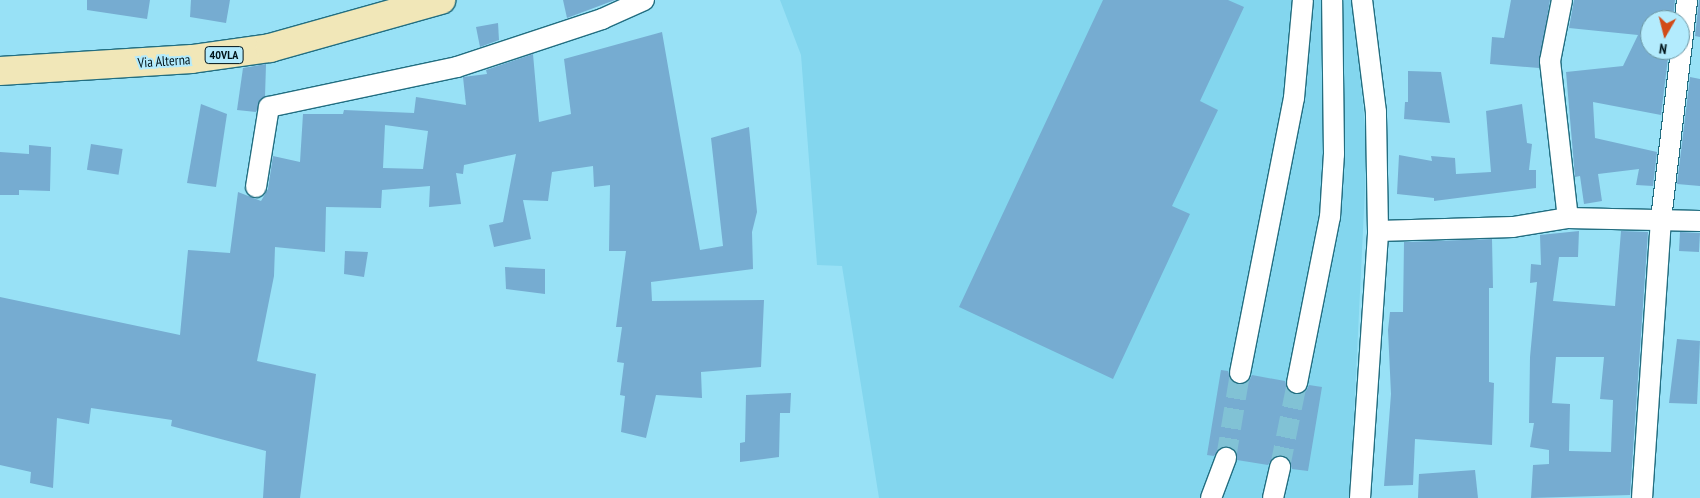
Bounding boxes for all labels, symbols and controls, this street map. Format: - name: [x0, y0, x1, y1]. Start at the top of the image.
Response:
- north arrow: [1640, 10, 1690, 60]
- text: N: [1658, 39, 1668, 58]
- road number: 40VLA: [204, 46, 244, 64]
- street label: Via Alterna: [137, 51, 191, 71]

